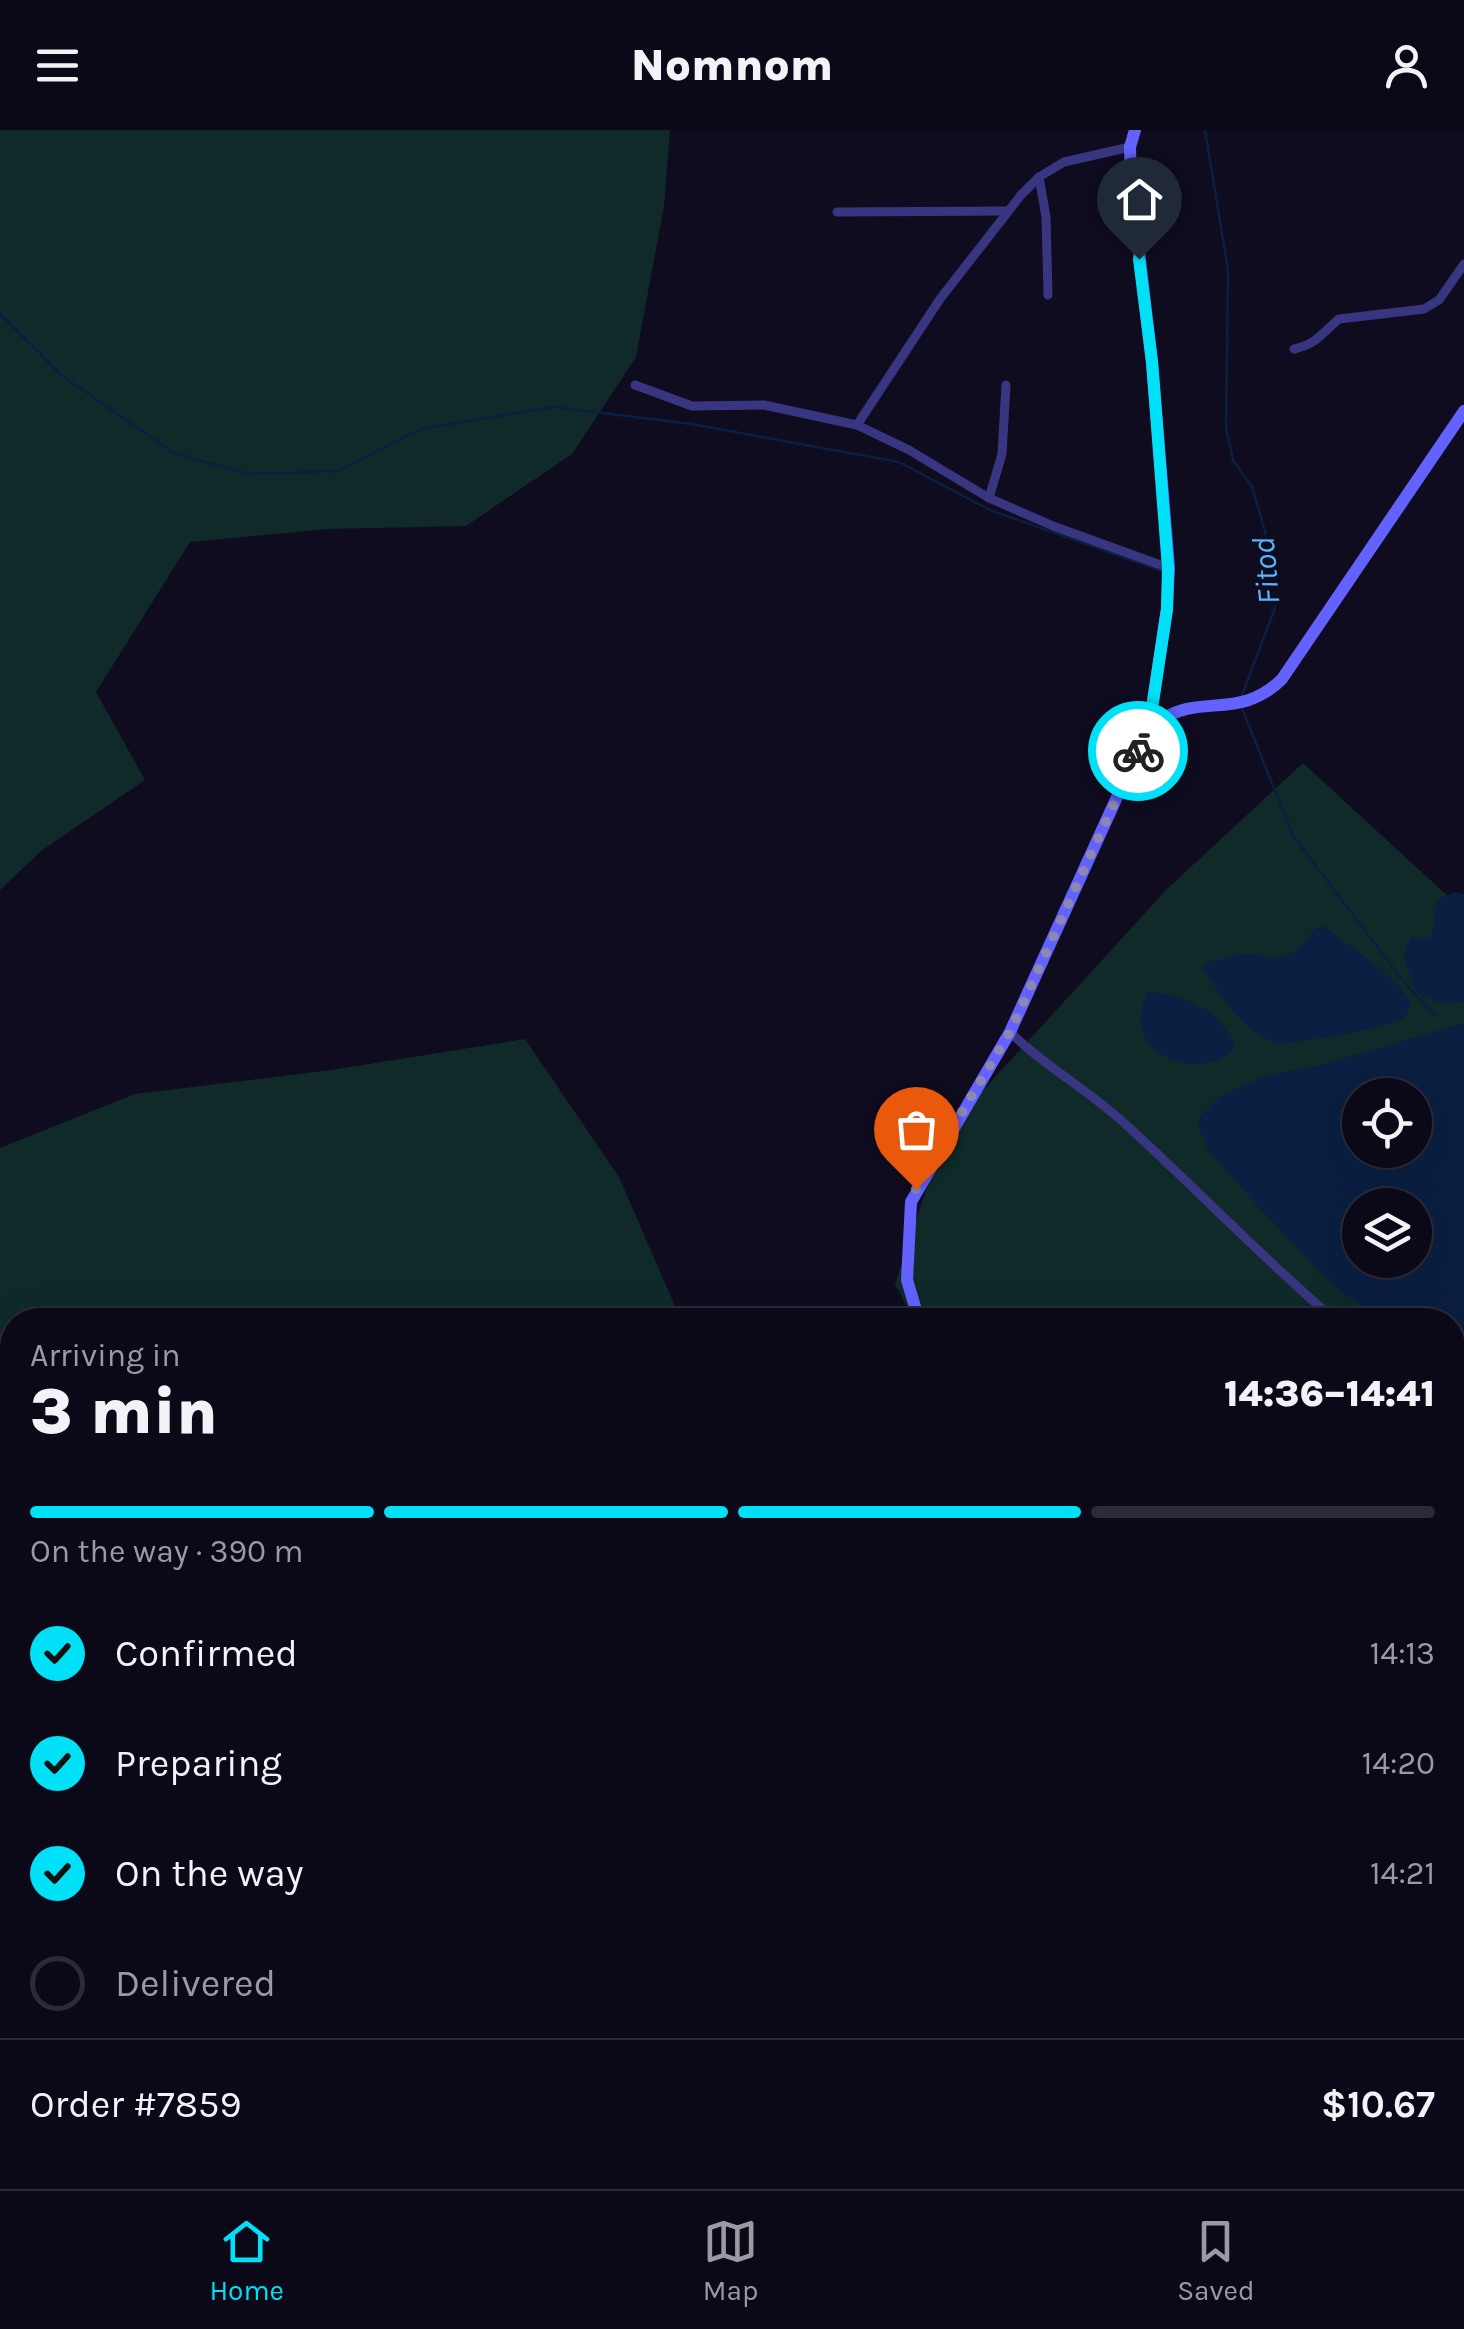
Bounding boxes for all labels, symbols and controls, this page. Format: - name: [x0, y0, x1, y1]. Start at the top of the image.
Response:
- icon: menu: [30, 38, 85, 93]
- icon: person: [1379, 38, 1434, 93]
- text: Nomnom: [631, 39, 833, 91]
- pin: [1097, 157, 1182, 260]
- icon: home: [1112, 172, 1167, 227]
- water label: Fitod: [1245, 536, 1287, 606]
- courier: [1088, 701, 1188, 801]
- icon: bike: [1111, 724, 1166, 779]
- map controls: [1342, 1078, 1432, 1278]
- button: locate: [1342, 1078, 1432, 1168]
- pin: [874, 1087, 959, 1190]
- icon: bag: [889, 1102, 944, 1157]
- button: layers: [1342, 1188, 1432, 1278]
- text: Arriving in: [30, 1337, 181, 1374]
- text: 14:36–14:41: [1224, 1371, 1435, 1416]
- text: 3 min: [30, 1373, 218, 1449]
- text: On the way · 390 m: [30, 1533, 304, 1570]
- icon: check: [30, 1626, 85, 1681]
- text: Confirmed: [115, 1631, 298, 1676]
- text: 14:13: [1370, 1635, 1435, 1672]
- icon: check: [30, 1736, 85, 1791]
- text: Preparing: [115, 1741, 282, 1786]
- text: 14:20: [1362, 1745, 1435, 1782]
- icon: check: [30, 1846, 85, 1901]
- text: On the way: [115, 1851, 303, 1896]
- text: 14:21: [1370, 1855, 1435, 1892]
- text: Delivered: [115, 1961, 276, 2006]
- text: Order #7859: [30, 2082, 242, 2127]
- text: $10.67: [1321, 2082, 1435, 2127]
- tab: Home: [209, 2214, 284, 2307]
- tab: Map: [703, 2214, 758, 2307]
- tab: Saved: [1177, 2214, 1255, 2307]

